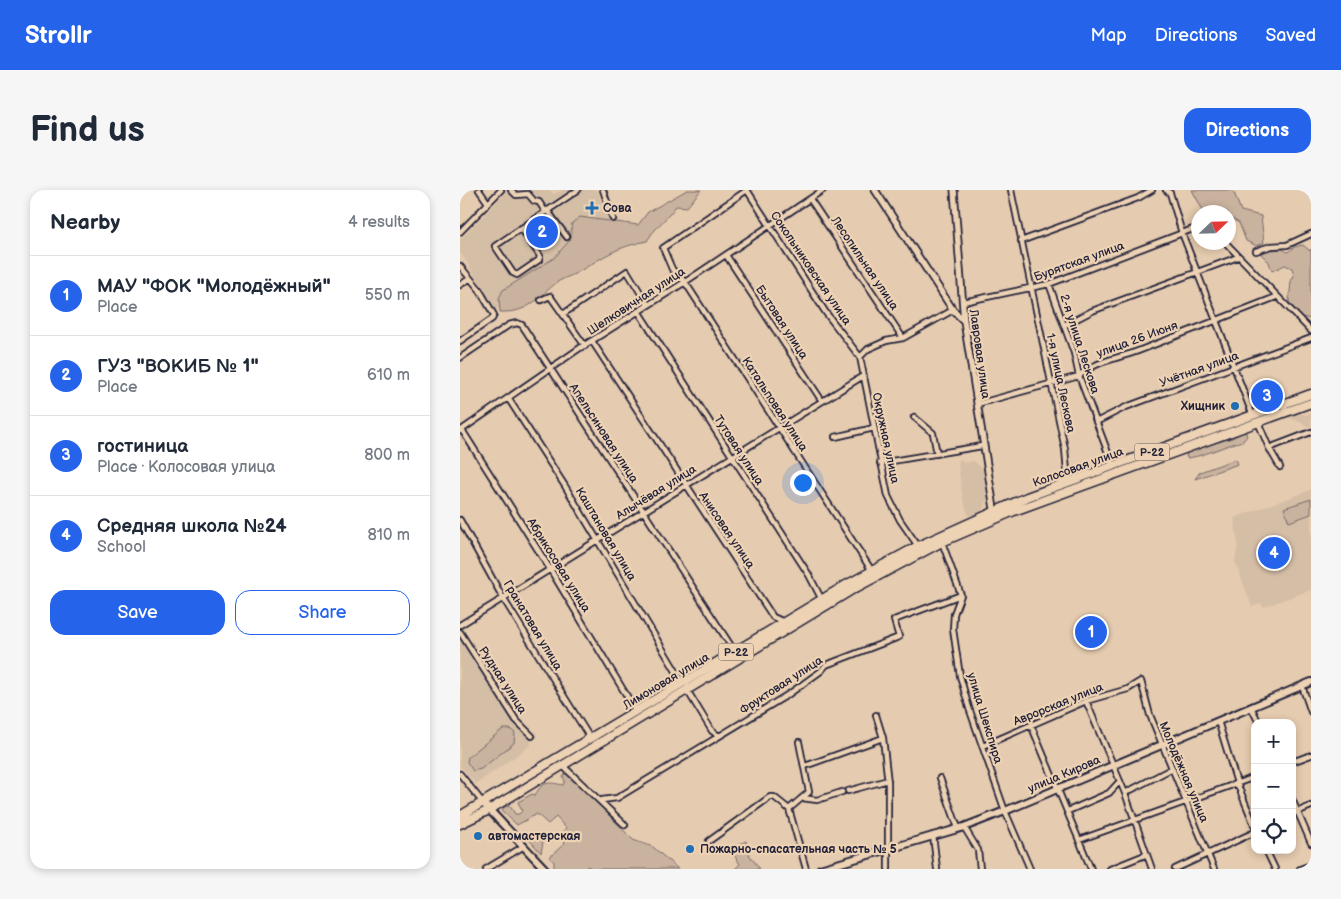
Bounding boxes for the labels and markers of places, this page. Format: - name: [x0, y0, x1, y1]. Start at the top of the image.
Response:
- marker: Сова: [585, 201, 599, 215]
- place label: Сова: [603, 201, 632, 216]
- pin: 2: [526, 213, 558, 251]
- pin: 3: [1251, 377, 1283, 415]
- place label: Хищник: [1180, 399, 1225, 414]
- marker: Хищник: [1229, 400, 1241, 412]
- pin: 4: [1258, 534, 1290, 572]
- pin: 1: [1075, 613, 1107, 651]
- place label: автомастерская: [488, 829, 581, 844]
- marker: автомастерская: [472, 830, 484, 842]
- place label: Пожарно-спасательная часть № 5: [700, 842, 897, 857]
- marker: Пожарно-спасательная часть № 5: [684, 843, 696, 855]

